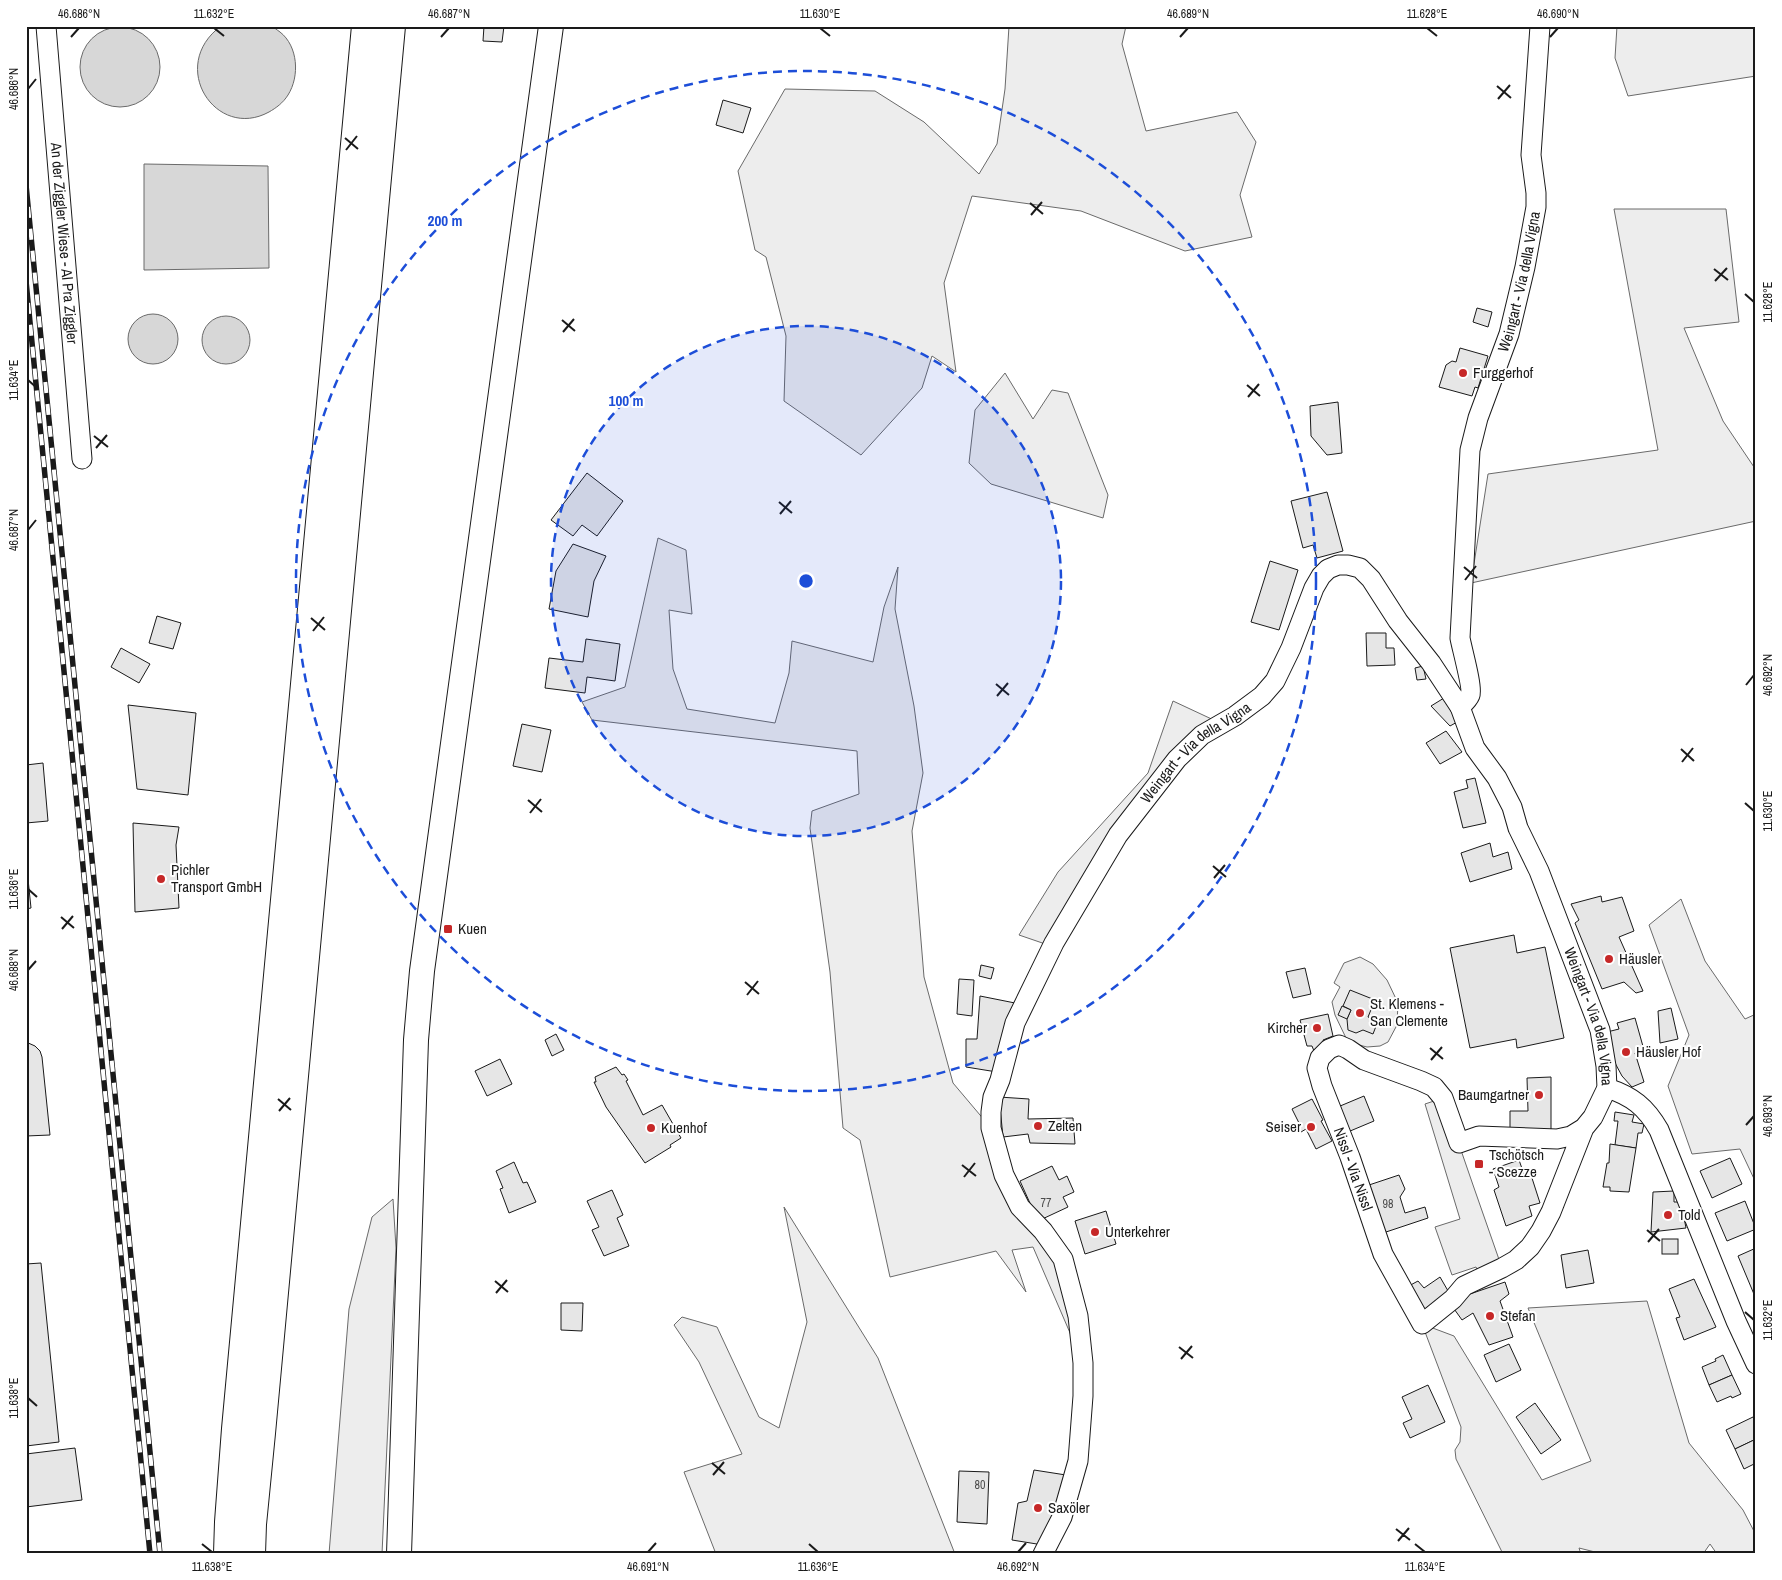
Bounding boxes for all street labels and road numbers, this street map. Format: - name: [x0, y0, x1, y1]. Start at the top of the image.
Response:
- street label: An der Ziggler Wiese - Al Pra Ziggler: [46, 141, 83, 345]
- street label: Weingart - Via della Vigna: [1492, 209, 1545, 355]
- street label: Weingart - Via della Vigna: [1135, 697, 1255, 807]
- street label: Weingart - Via della Vigna: [1559, 944, 1618, 1086]
- street label: Nissl - Via Nissl: [1329, 1124, 1378, 1213]

